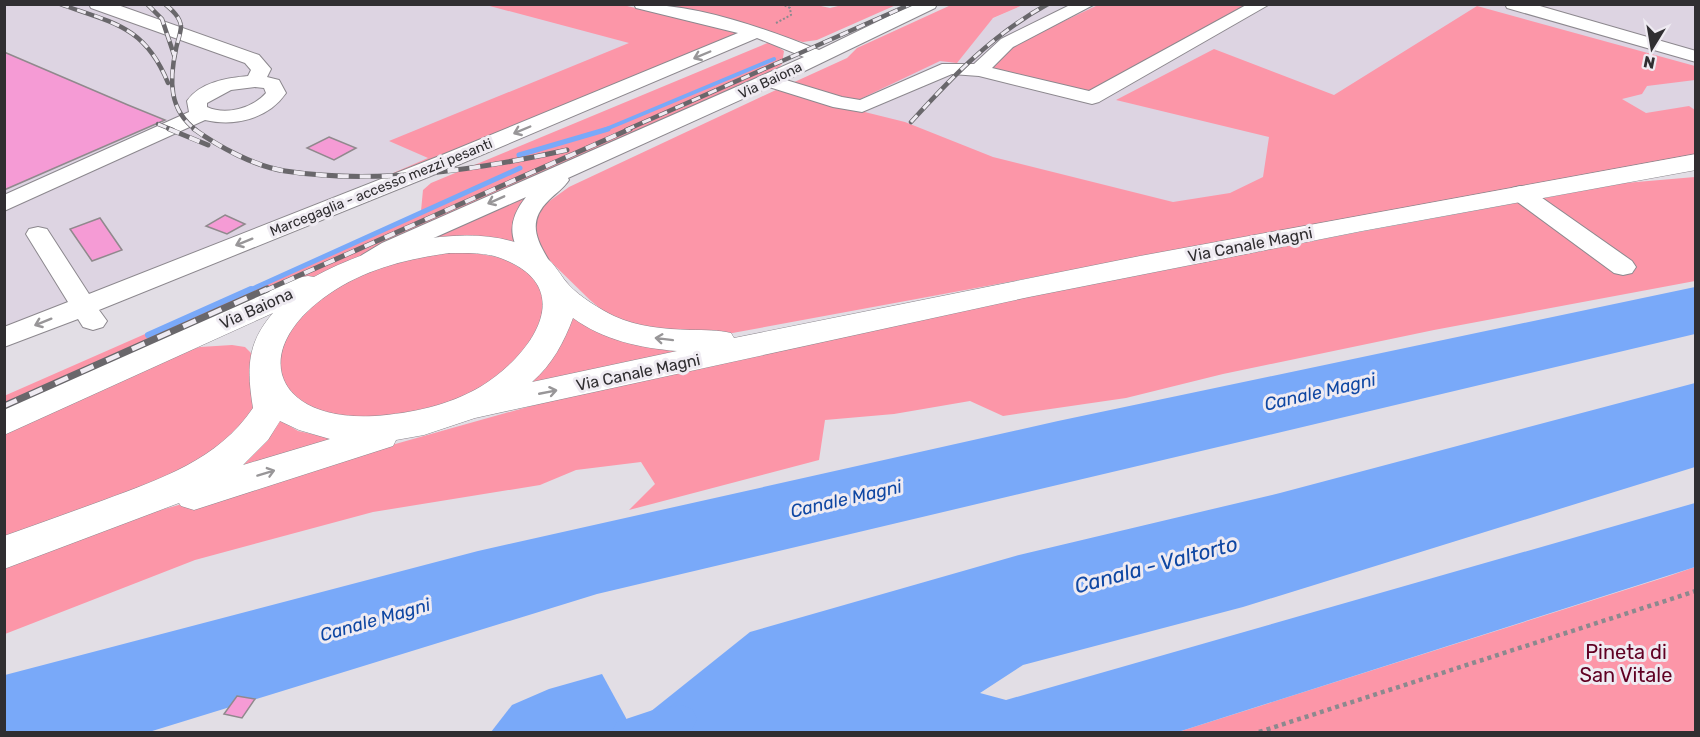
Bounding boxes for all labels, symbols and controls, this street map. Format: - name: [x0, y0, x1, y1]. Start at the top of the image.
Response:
- north arrow: [1622, 18, 1682, 78]
- one-way arrow: [694, 50, 712, 61]
- text: N: [1642, 52, 1657, 73]
- street label: Via Baiona: [736, 58, 805, 103]
- one-way arrow: [514, 125, 532, 136]
- street label: Marcegaglia - accesso mezzi pesanti: [267, 135, 495, 240]
- one-way arrow: [488, 195, 506, 207]
- street label: Via Canale Magni: [1186, 223, 1314, 266]
- one-way arrow: [235, 237, 254, 248]
- street label: Via Baiona: [217, 284, 296, 333]
- one-way arrow: [35, 317, 53, 328]
- one-way arrow: [654, 334, 674, 345]
- street label: Via Canale Magni: [574, 350, 702, 395]
- water label: Canale Magni: [1262, 368, 1379, 416]
- one-way arrow: [537, 386, 557, 397]
- one-way arrow: [256, 467, 275, 478]
- water label: Canale Magni: [788, 475, 905, 523]
- water label: Canala - Valtorto: [1071, 531, 1240, 598]
- water label: Canale Magni: [317, 594, 433, 646]
- park label: Pineta di San Vitale: [1580, 640, 1672, 687]

